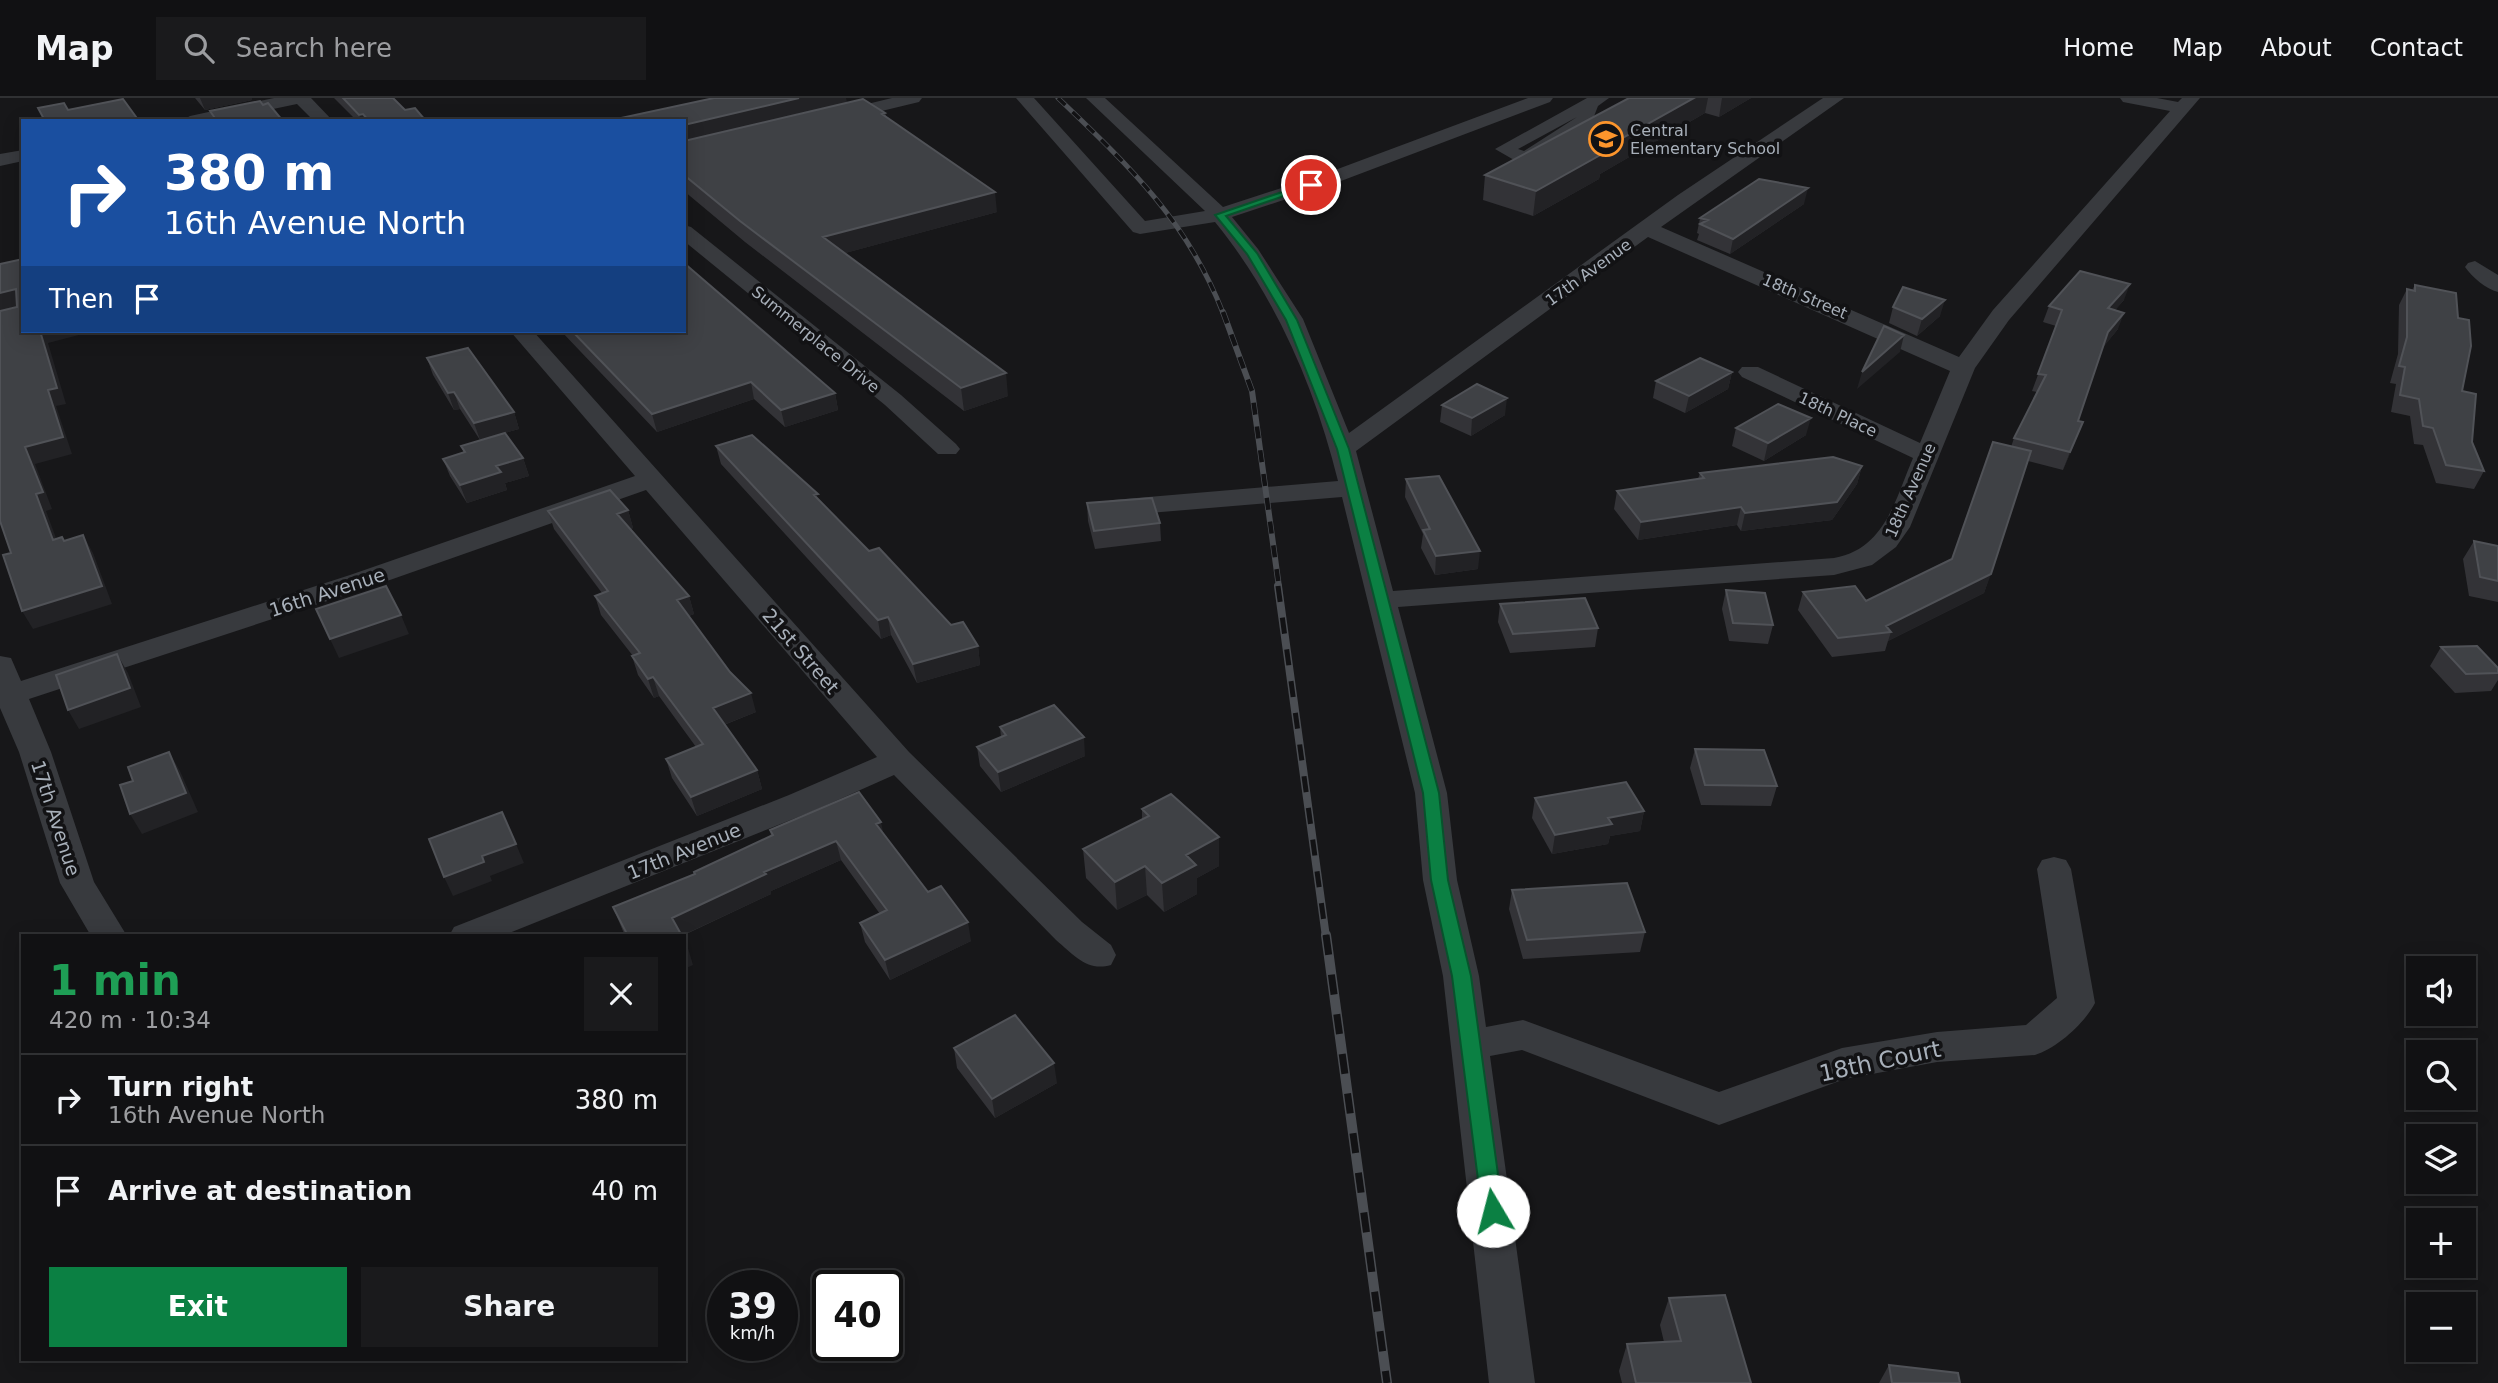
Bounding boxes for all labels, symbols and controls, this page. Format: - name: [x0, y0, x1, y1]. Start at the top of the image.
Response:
- search box: [156, 17, 646, 80]
- text: Map: [35, 29, 114, 68]
- icon: search: [180, 29, 218, 67]
- text: Search here: [236, 33, 392, 63]
- text: Home: [2063, 34, 2134, 62]
- text: Map: [2172, 34, 2223, 62]
- text: About: [2261, 34, 2332, 62]
- text: Contact: [2370, 34, 2463, 62]
- school or university icon: Central Elementary School: [1587, 120, 1625, 158]
- place label: Central Elementary School: [1630, 121, 1780, 158]
- text: 380 m: [164, 145, 334, 202]
- icon: right: [49, 147, 140, 238]
- pin: [1281, 155, 1341, 215]
- icon: arrive: [1292, 166, 1330, 204]
- text: 16th Avenue North: [164, 204, 466, 242]
- street label: 17th Avenue: [1542, 235, 1635, 310]
- street label: 18th Street: [1759, 270, 1850, 323]
- icon: arrive: [128, 280, 166, 318]
- street label: Summerplace Drive: [748, 282, 883, 397]
- text: Then: [49, 284, 114, 314]
- street label: 18th Place: [1796, 388, 1880, 441]
- street label: 18th Avenue: [1881, 440, 1940, 540]
- street label: 16th Avenue: [266, 563, 388, 621]
- street label: 21st Street: [758, 604, 844, 698]
- street label: 17th Avenue: [27, 757, 85, 879]
- street label: 17th Avenue: [624, 818, 744, 884]
- text: 1 min: [49, 956, 181, 1005]
- map controls: [2406, 956, 2476, 1362]
- button: sound: [2406, 956, 2476, 1026]
- button: close: [584, 957, 658, 1031]
- text: 420 m · 10:34: [49, 1007, 211, 1033]
- street label: 18th Court: [1817, 1035, 1943, 1087]
- button: search: [2406, 1040, 2476, 1110]
- text: Turn right: [108, 1072, 253, 1102]
- icon: right: [49, 1081, 87, 1119]
- text: 380 m: [575, 1085, 658, 1115]
- text: 16th Avenue North: [108, 1102, 325, 1128]
- button: layers: [2406, 1124, 2476, 1194]
- icon: arrive: [49, 1172, 87, 1210]
- position arrow: [1456, 1174, 1530, 1248]
- text: Arrive at destination: [108, 1176, 412, 1206]
- text: 40 m: [591, 1176, 658, 1206]
- button: +: [2406, 1208, 2476, 1278]
- button: Exit: [49, 1267, 347, 1347]
- button: Share: [361, 1267, 658, 1347]
- speed limit sign: 40: [812, 1270, 903, 1361]
- text: 39: [728, 1286, 777, 1326]
- button: −: [2406, 1292, 2476, 1362]
- text: km/h: [730, 1322, 775, 1343]

